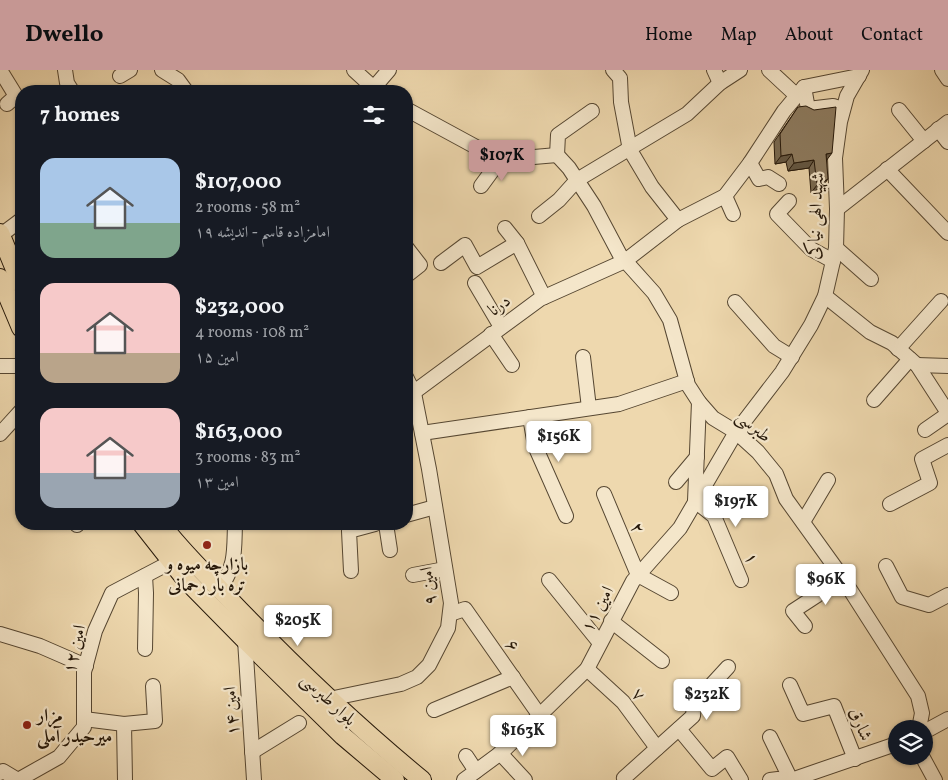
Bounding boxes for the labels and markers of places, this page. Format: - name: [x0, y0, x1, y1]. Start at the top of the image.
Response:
- pin: $107K: [467, 140, 537, 182]
- pin: $156K: [524, 420, 594, 463]
- pin: $197K: [701, 486, 771, 528]
- marker: بازارچه میوه و تره بار رحمانی: [201, 539, 213, 551]
- place label: بازارچه میوه و تره بار رحمانی: [164, 553, 248, 599]
- pin: $96K: [796, 564, 856, 606]
- pin: $205K: [263, 604, 333, 647]
- pin: $232K: [672, 678, 742, 721]
- place label: مزار میرحیدر آملی: [35, 704, 112, 750]
- pin: $163K: [488, 714, 558, 757]
- marker: مزار میرحیدر آملی: [21, 719, 33, 731]

